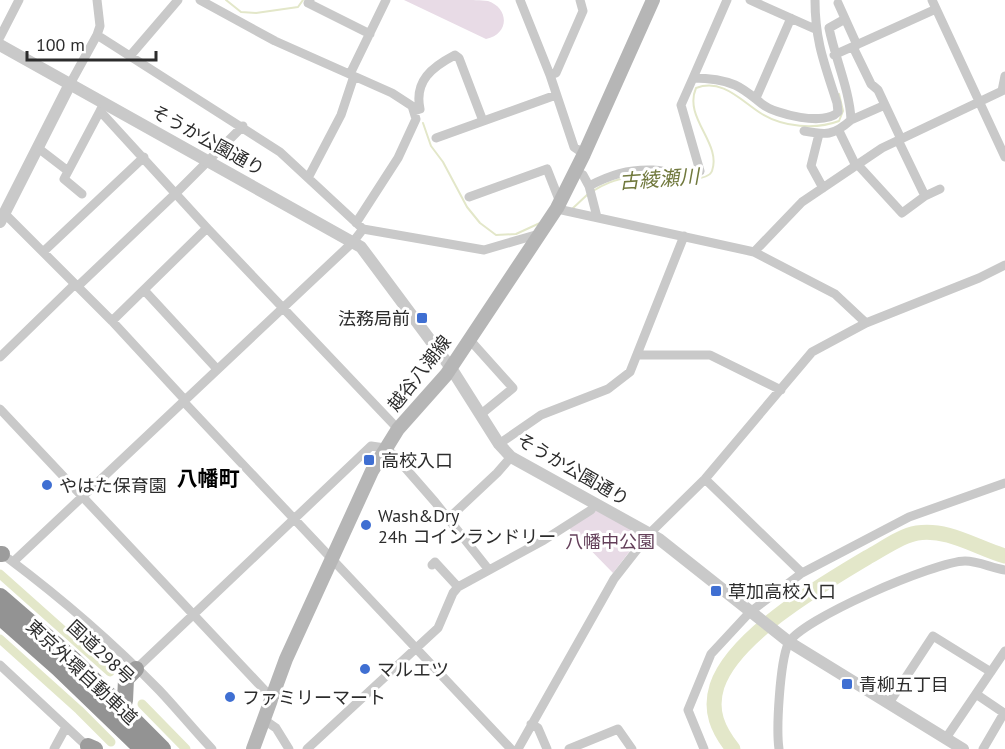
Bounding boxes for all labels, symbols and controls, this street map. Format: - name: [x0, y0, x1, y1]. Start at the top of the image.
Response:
- scale bar: [27, 24, 156, 62]
- text: 100 m: [36, 33, 85, 56]
- street label: そうか公園通り: [147, 99, 269, 181]
- water label: 古綾瀬川: [618, 163, 702, 195]
- place label: 法務局前: [338, 307, 410, 330]
- marker: 法務局前: [415, 311, 429, 325]
- street label: 越谷八潮線: [382, 330, 456, 416]
- street label: そうか公園通り: [513, 428, 633, 510]
- place label: 高校入口: [381, 449, 453, 472]
- marker: 高校入口: [362, 453, 376, 467]
- district label: 八幡町: [177, 465, 240, 492]
- place label: やはた保育園: [59, 474, 167, 497]
- marker: やはた保育園: [40, 478, 54, 492]
- place label: Wash&Dry 24h コインランドリー: [378, 504, 556, 548]
- marker: Wash&Dry 24h コインランドリー: [359, 518, 373, 532]
- park label: 八幡中公園: [565, 530, 655, 553]
- place label: 草加高校入口: [728, 580, 836, 603]
- marker: 草加高校入口: [709, 584, 723, 598]
- street label: 東京外環自動車道: [21, 614, 143, 730]
- street label: 国道298号: [63, 615, 139, 689]
- place label: マルエツ: [377, 658, 449, 681]
- marker: マルエツ: [358, 662, 372, 676]
- place label: 青柳五丁目: [859, 673, 949, 696]
- marker: 青柳五丁目: [840, 677, 854, 691]
- place label: ファミリーマート: [242, 686, 386, 709]
- marker: ファミリーマート: [223, 690, 237, 704]

